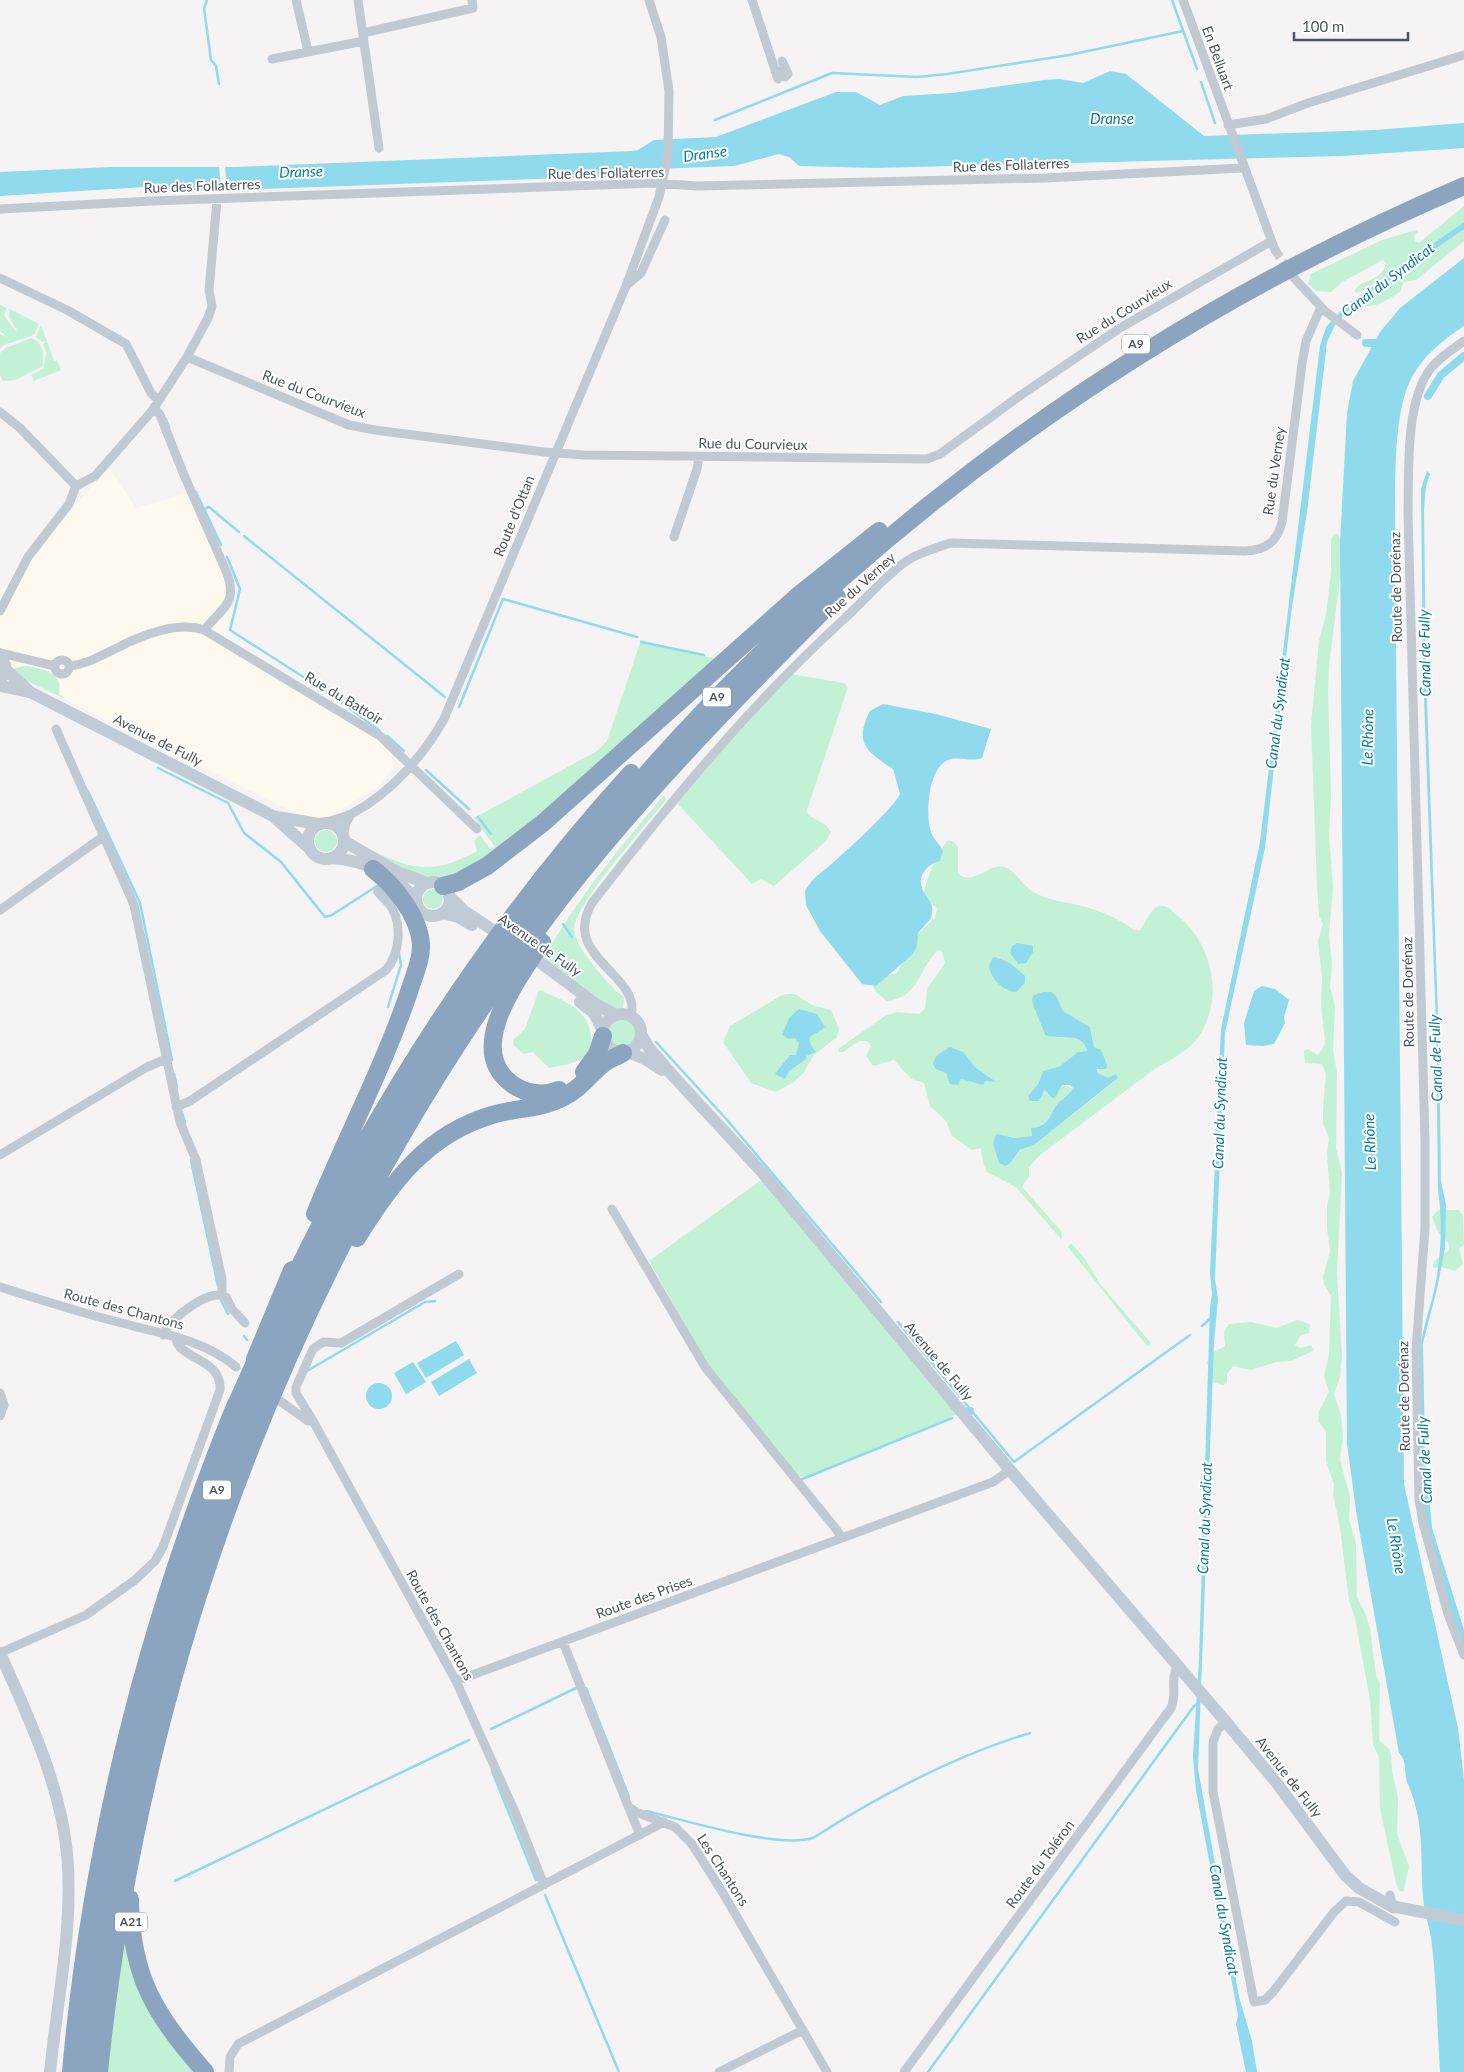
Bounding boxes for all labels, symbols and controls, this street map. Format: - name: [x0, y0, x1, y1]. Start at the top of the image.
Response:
- scale bar: [1294, 10, 1408, 42]
- text: 100 m: [1302, 17, 1344, 35]
- street label: En Belluart: [1199, 23, 1238, 92]
- water label: Dranse: [1090, 109, 1134, 127]
- water label: Dranse: [682, 141, 728, 165]
- street label: Rue des Follaterres: [952, 154, 1070, 175]
- water label: Dranse: [279, 161, 323, 181]
- street label: Rue des Follaterres: [548, 163, 664, 182]
- street label: Rue des Follaterres: [143, 175, 261, 196]
- water label: Canal du Syndicat: [1337, 238, 1438, 320]
- street label: Rue du Courvieux: [1073, 274, 1175, 347]
- road number: A9: [1122, 334, 1150, 354]
- street label: Rue du Courvieux: [260, 366, 368, 421]
- street label: Rue du Verney: [1259, 425, 1288, 516]
- street label: Rue du Courvieux: [698, 434, 808, 453]
- street label: Route d'Ottan: [490, 473, 538, 559]
- street label: Route de Dorénaz: [1386, 532, 1405, 642]
- street label: Rue du Verney: [821, 548, 899, 621]
- water label: Canal de Fully: [1414, 608, 1434, 697]
- water label: Canal du Syndicat: [1261, 655, 1293, 770]
- street label: Rue du Battoir: [302, 668, 386, 728]
- road number: A9: [703, 688, 731, 706]
- water label: Le Rhône: [1358, 708, 1376, 766]
- street label: Avenue de Fully: [111, 710, 206, 770]
- street label: Avenue de Fully: [495, 910, 586, 980]
- street label: Route de Dorénaz: [1398, 937, 1417, 1047]
- water label: Canal de Fully: [1424, 1013, 1446, 1102]
- water label: Canal du Syndicat: [1208, 1056, 1230, 1169]
- water label: Le Rhône: [1359, 1113, 1379, 1171]
- street label: Route des Chantons: [62, 1284, 186, 1333]
- street label: Avenue de Fully: [901, 1318, 978, 1404]
- street label: Route de Dorénaz: [1394, 1341, 1413, 1451]
- water label: Canal de Fully: [1413, 1415, 1435, 1504]
- water label: Canal du Syndicat: [1193, 1461, 1215, 1574]
- road number: A9: [203, 1480, 231, 1500]
- water label: Le Rhône: [1384, 1516, 1410, 1575]
- street label: Route des Chantons: [403, 1567, 478, 1683]
- street label: Route des Prises: [593, 1571, 694, 1622]
- street label: Avenue de Fully: [1253, 1733, 1327, 1821]
- street label: Route du Toléron: [1002, 1816, 1077, 1911]
- street label: Les Chantons: [694, 1831, 753, 1909]
- water label: Canal du Syndicat: [1206, 1863, 1244, 1977]
- road number: A21: [115, 1912, 147, 1931]

